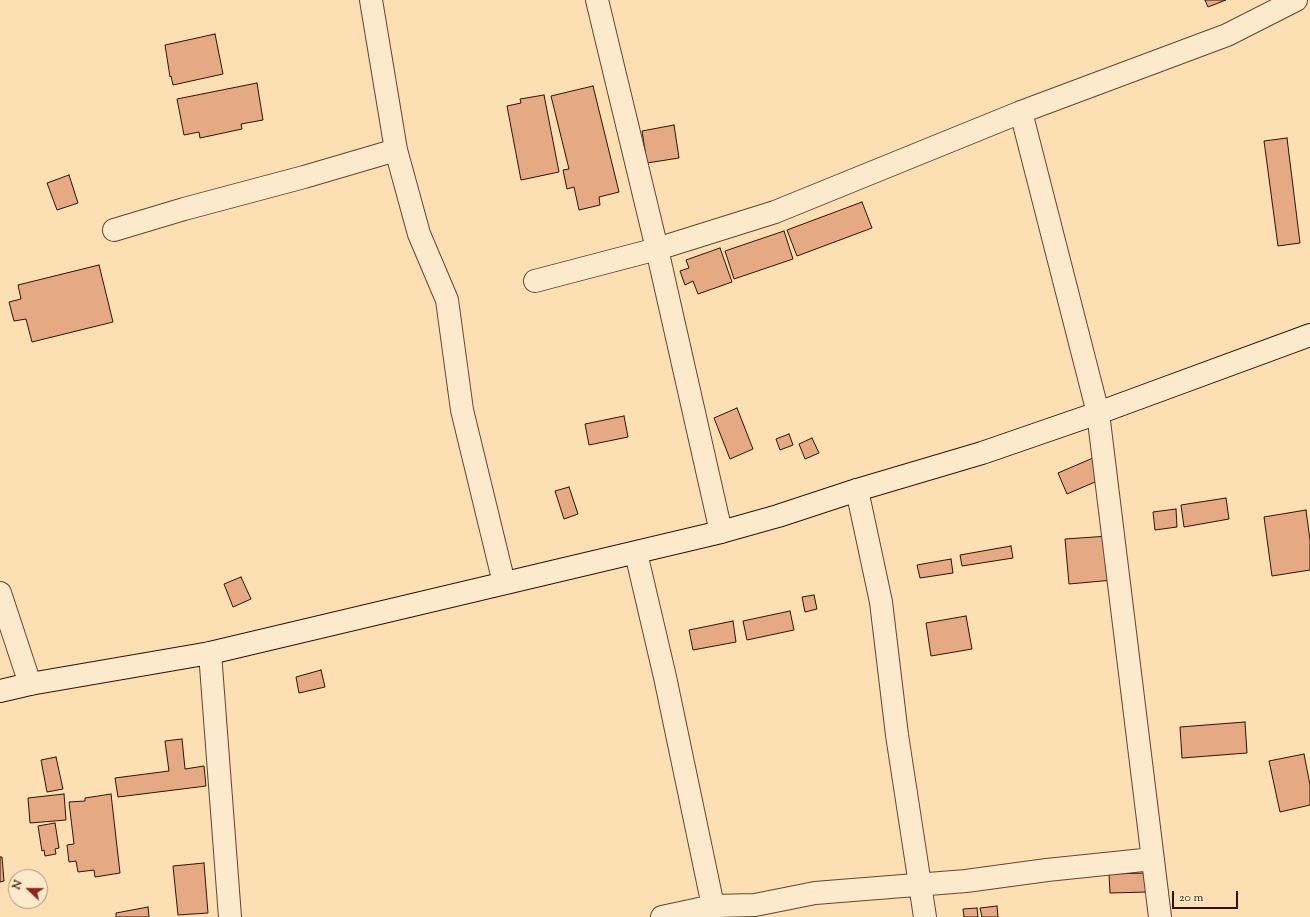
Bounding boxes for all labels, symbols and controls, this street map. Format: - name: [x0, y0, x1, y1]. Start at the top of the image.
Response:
- north arrow: [8, 869, 48, 909]
- text: N: [9, 878, 27, 892]
- scale bar: [1174, 883, 1240, 909]
- text: 20 m: [1179, 889, 1203, 907]

